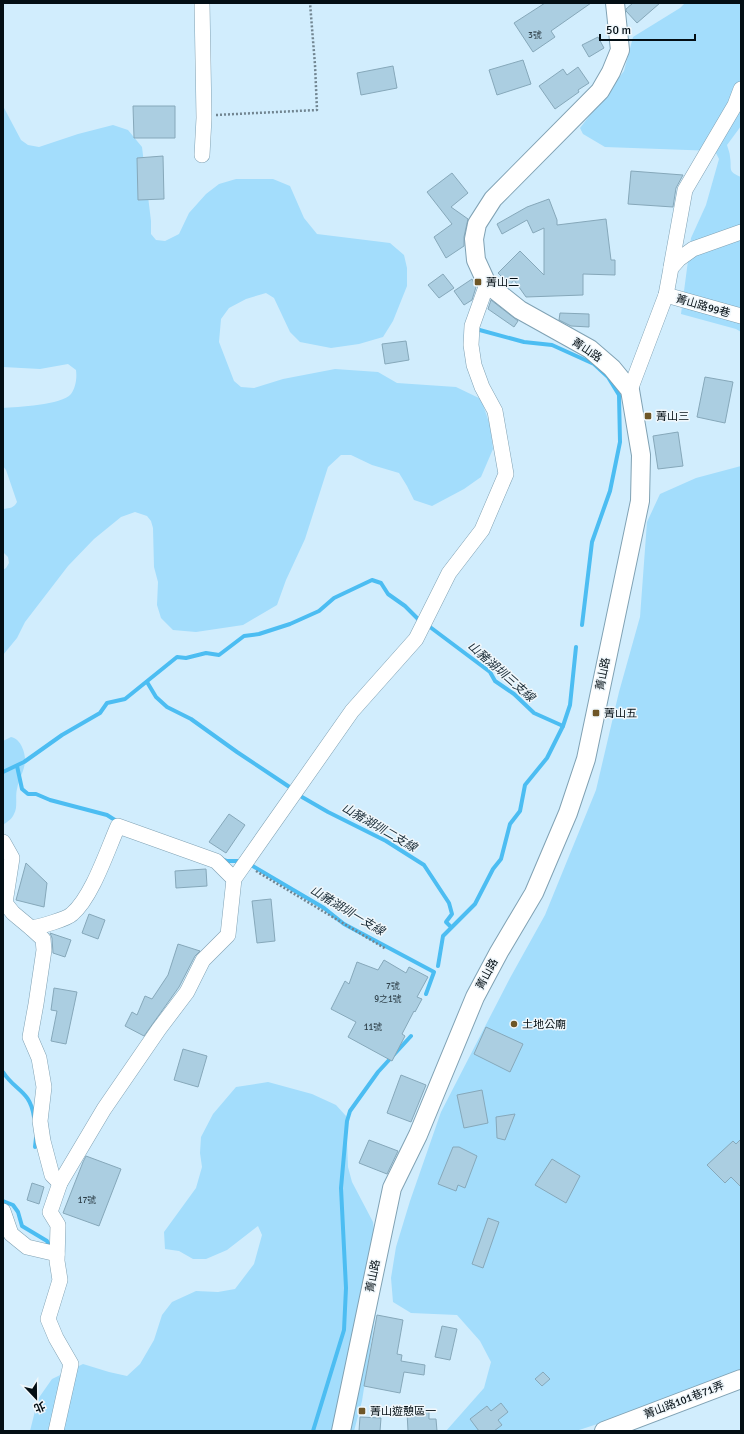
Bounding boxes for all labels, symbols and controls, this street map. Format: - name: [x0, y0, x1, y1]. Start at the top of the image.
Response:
- scale bar: [600, 16, 695, 42]
- text: 50 m: [606, 23, 631, 38]
- house number: 3號: [528, 30, 542, 41]
- place label: 菁山二: [486, 276, 519, 289]
- marker: 菁山二: [473, 277, 483, 287]
- street label: 菁山路99巷: [674, 292, 732, 320]
- street label: 菁山路: [570, 335, 604, 365]
- place label: 菁山三: [656, 410, 689, 423]
- marker: 菁山三: [643, 411, 653, 421]
- water label: 山豬湖圳三支線: [464, 639, 539, 707]
- street label: 菁山路: [593, 657, 613, 691]
- place label: 菁山五: [604, 707, 637, 720]
- marker: 菁山五: [591, 708, 601, 718]
- water label: 山豬湖圳二支線: [339, 801, 421, 856]
- water label: 山豬湖圳一支線: [307, 883, 389, 940]
- street label: 菁山路: [474, 956, 500, 992]
- house number: 7號: [386, 981, 400, 992]
- house number: 9之1號: [374, 994, 402, 1005]
- place label: 土地公廟: [522, 1018, 566, 1031]
- marker: 土地公廟: [509, 1019, 519, 1029]
- house number: 11號: [364, 1022, 382, 1033]
- house number: 17號: [78, 1195, 96, 1206]
- street label: 菁山路: [363, 1259, 383, 1293]
- north arrow: [16, 1378, 56, 1418]
- street label: 菁山路101巷71弄: [642, 1379, 726, 1421]
- text: 北: [32, 1399, 47, 1415]
- place label: 菁山遊憩區一: [370, 1405, 436, 1418]
- marker: 菁山遊憩區一: [357, 1406, 367, 1416]

